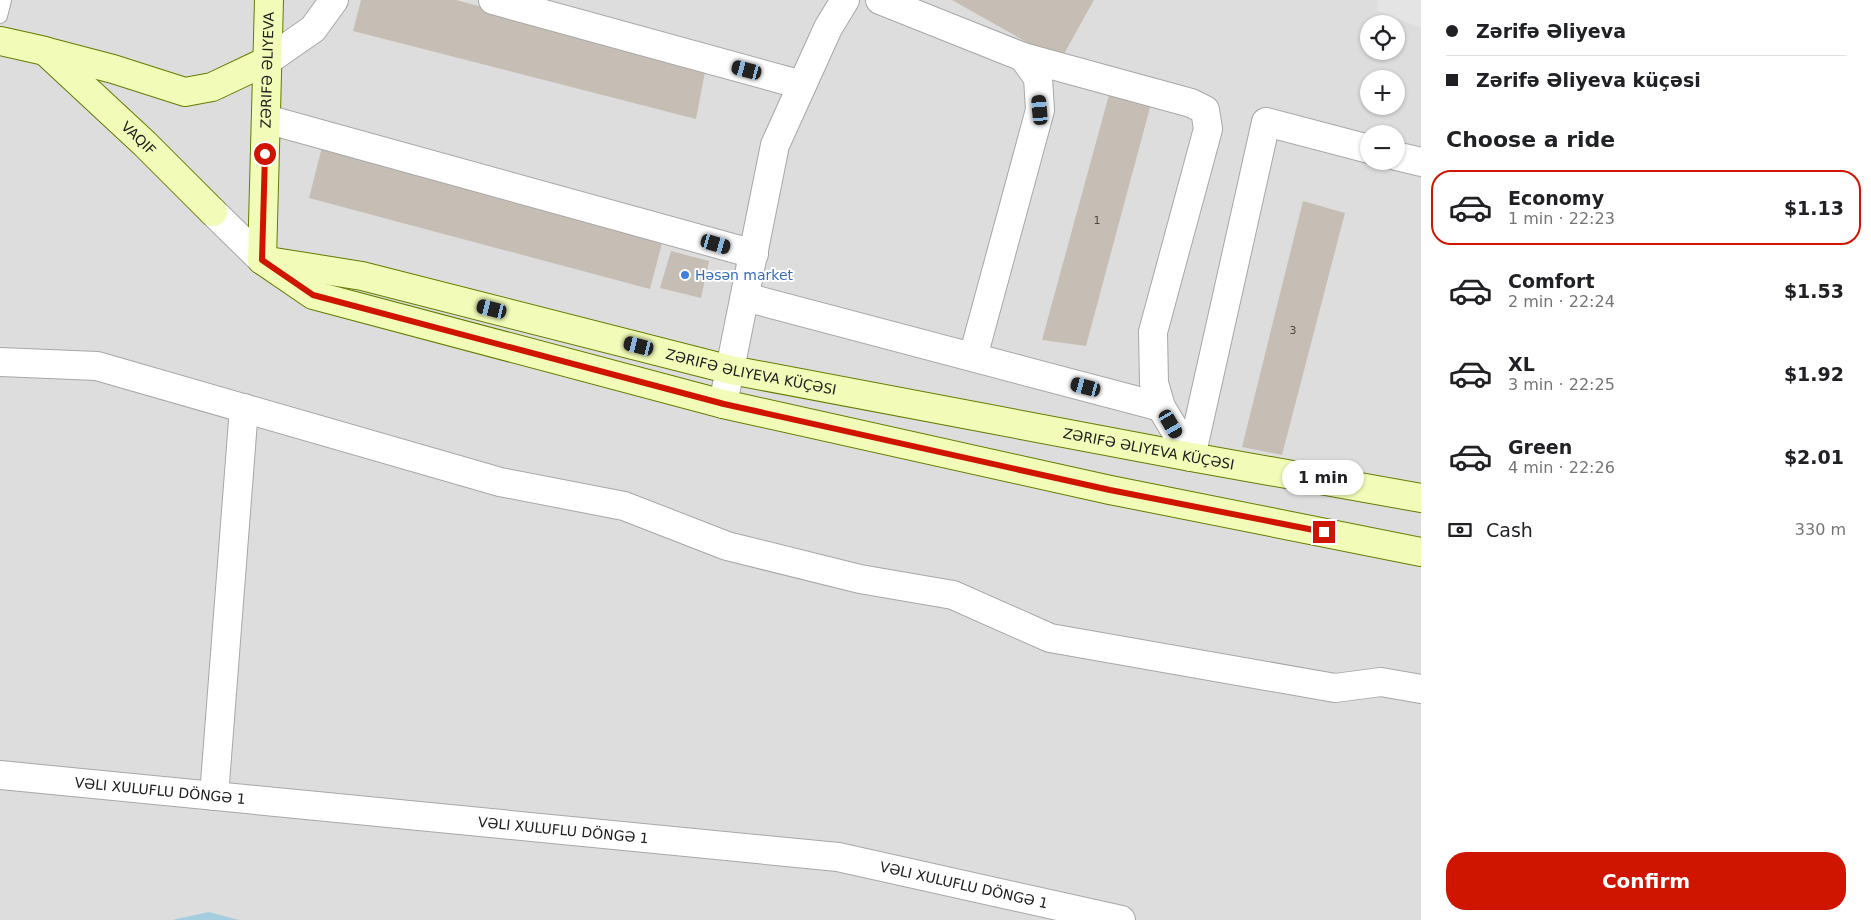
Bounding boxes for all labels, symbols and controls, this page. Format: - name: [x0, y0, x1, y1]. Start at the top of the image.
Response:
- street label: ZƏRIFƏ ƏLIYEVA: [258, 11, 277, 129]
- map controls: [1360, 15, 1405, 170]
- button: locate: [1360, 15, 1405, 60]
- text: Zərifə Əliyeva: [1476, 20, 1626, 42]
- car: [730, 59, 763, 81]
- text: Zərifə Əliyeva küçəsi: [1476, 69, 1701, 91]
- button: +: [1360, 70, 1405, 115]
- car: [1031, 94, 1048, 126]
- street label: VAQIF: [118, 118, 159, 158]
- button: −: [1360, 125, 1405, 170]
- text: Choose a ride: [1446, 127, 1615, 152]
- route start: [254, 143, 276, 165]
- icon: car: [1448, 185, 1493, 230]
- text: Economy: [1508, 187, 1604, 209]
- text: $1.13: [1784, 197, 1844, 219]
- text: 1 min · 22:23: [1508, 209, 1615, 228]
- house number: 1: [1094, 214, 1101, 227]
- car: [699, 233, 732, 255]
- place label: Həsən market: [695, 267, 794, 283]
- icon: car: [1448, 268, 1493, 313]
- marker: Həsən market: [679, 269, 691, 281]
- text: Comfort: [1508, 270, 1595, 292]
- text: $1.53: [1784, 280, 1844, 302]
- text: 2 min · 22:24: [1508, 292, 1615, 311]
- car: [475, 298, 508, 320]
- house number: 3: [1290, 324, 1297, 337]
- car: [622, 335, 655, 357]
- street label: ZƏRIFƏ ƏLIYEVA KÜÇƏSI: [664, 346, 838, 398]
- icon: car: [1448, 351, 1493, 396]
- text: XL: [1508, 353, 1535, 375]
- text: $1.92: [1784, 363, 1844, 385]
- text: 3 min · 22:25: [1508, 375, 1615, 394]
- car: [1069, 376, 1102, 398]
- car: [1157, 407, 1184, 441]
- street label: ZƏRIFƏ ƏLIYEVA KÜÇƏSI: [1062, 425, 1236, 473]
- icon: car: [1448, 434, 1493, 479]
- text: Green: [1508, 436, 1572, 458]
- text: $2.01: [1784, 446, 1844, 468]
- text: 4 min · 22:26: [1508, 458, 1615, 477]
- callout: 1 min: [1283, 460, 1365, 494]
- text: 1 min: [1298, 468, 1348, 487]
- icon: cash: [1446, 516, 1474, 544]
- text: Cash: [1486, 519, 1533, 541]
- text: 330 m: [1795, 520, 1846, 539]
- route end: [1313, 521, 1335, 543]
- street label: VƏLI XULUFLU DÖNGƏ 1: [74, 774, 246, 807]
- street label: VƏLI XULUFLU DÖNGƏ 1: [477, 814, 650, 846]
- button: Confirm: [1446, 852, 1846, 910]
- street label: VƏLI XULUFLU DÖNGƏ 1: [878, 859, 1049, 911]

